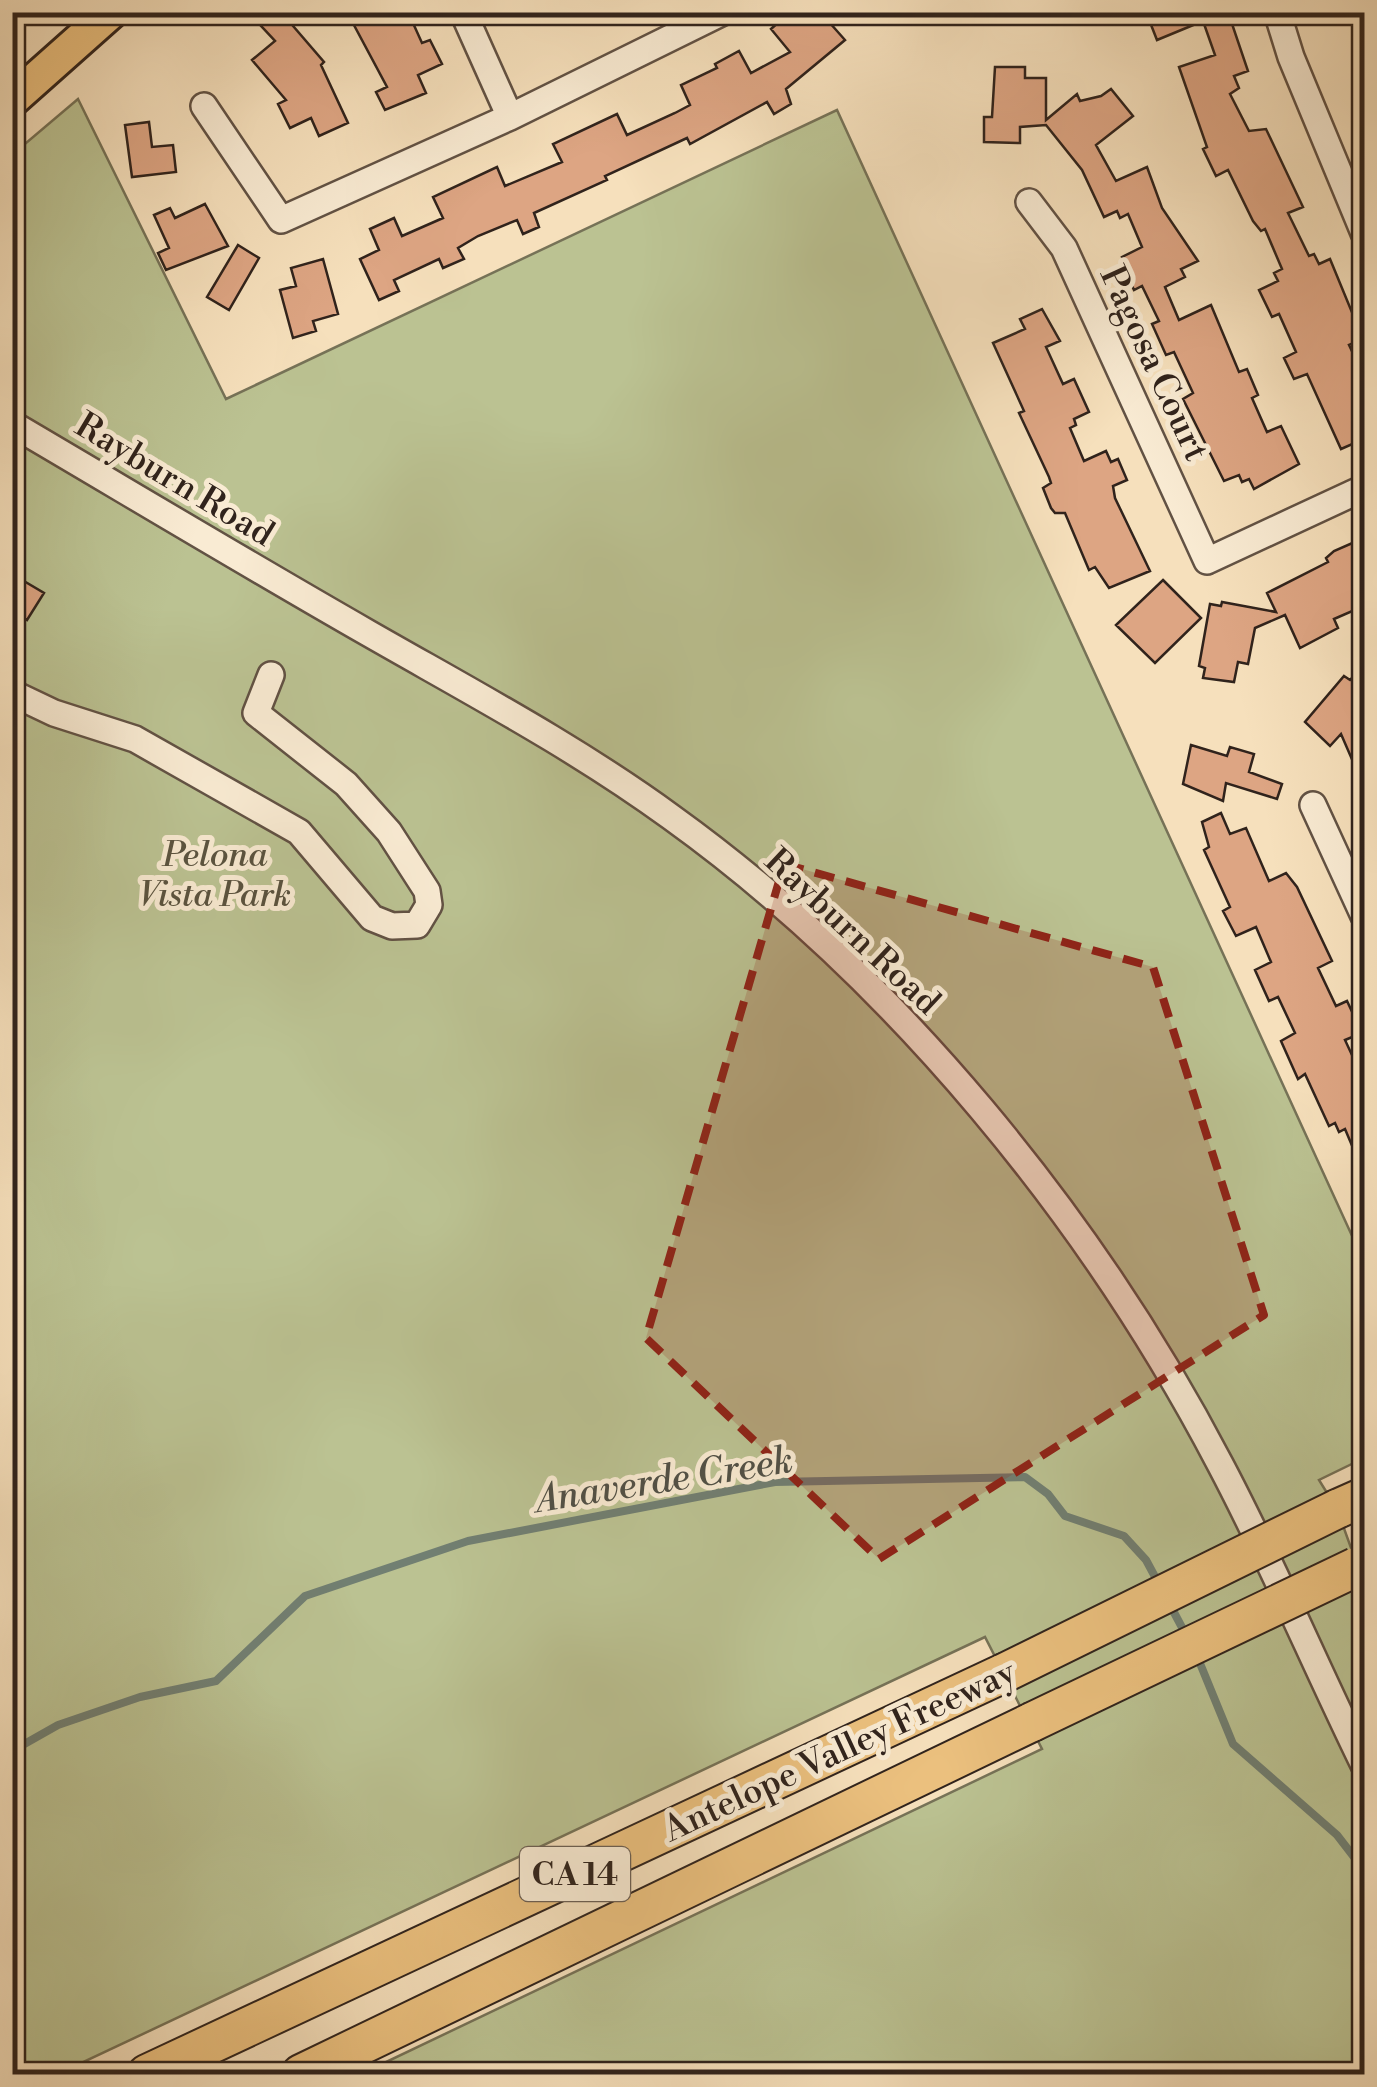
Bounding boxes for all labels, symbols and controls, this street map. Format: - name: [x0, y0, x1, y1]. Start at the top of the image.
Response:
- street label: Pagosa Court: [1090, 259, 1218, 468]
- street label: Rayburn Road: [67, 404, 282, 557]
- park label: Pelona Vista Park: [139, 834, 291, 917]
- street label: Rayburn Road: [755, 840, 949, 1024]
- water label: Anaverde Creek: [528, 1437, 796, 1525]
- street label: Antelope Valley Freeway: [656, 1650, 1023, 1852]
- road number: CA 14: [520, 1847, 630, 1901]

